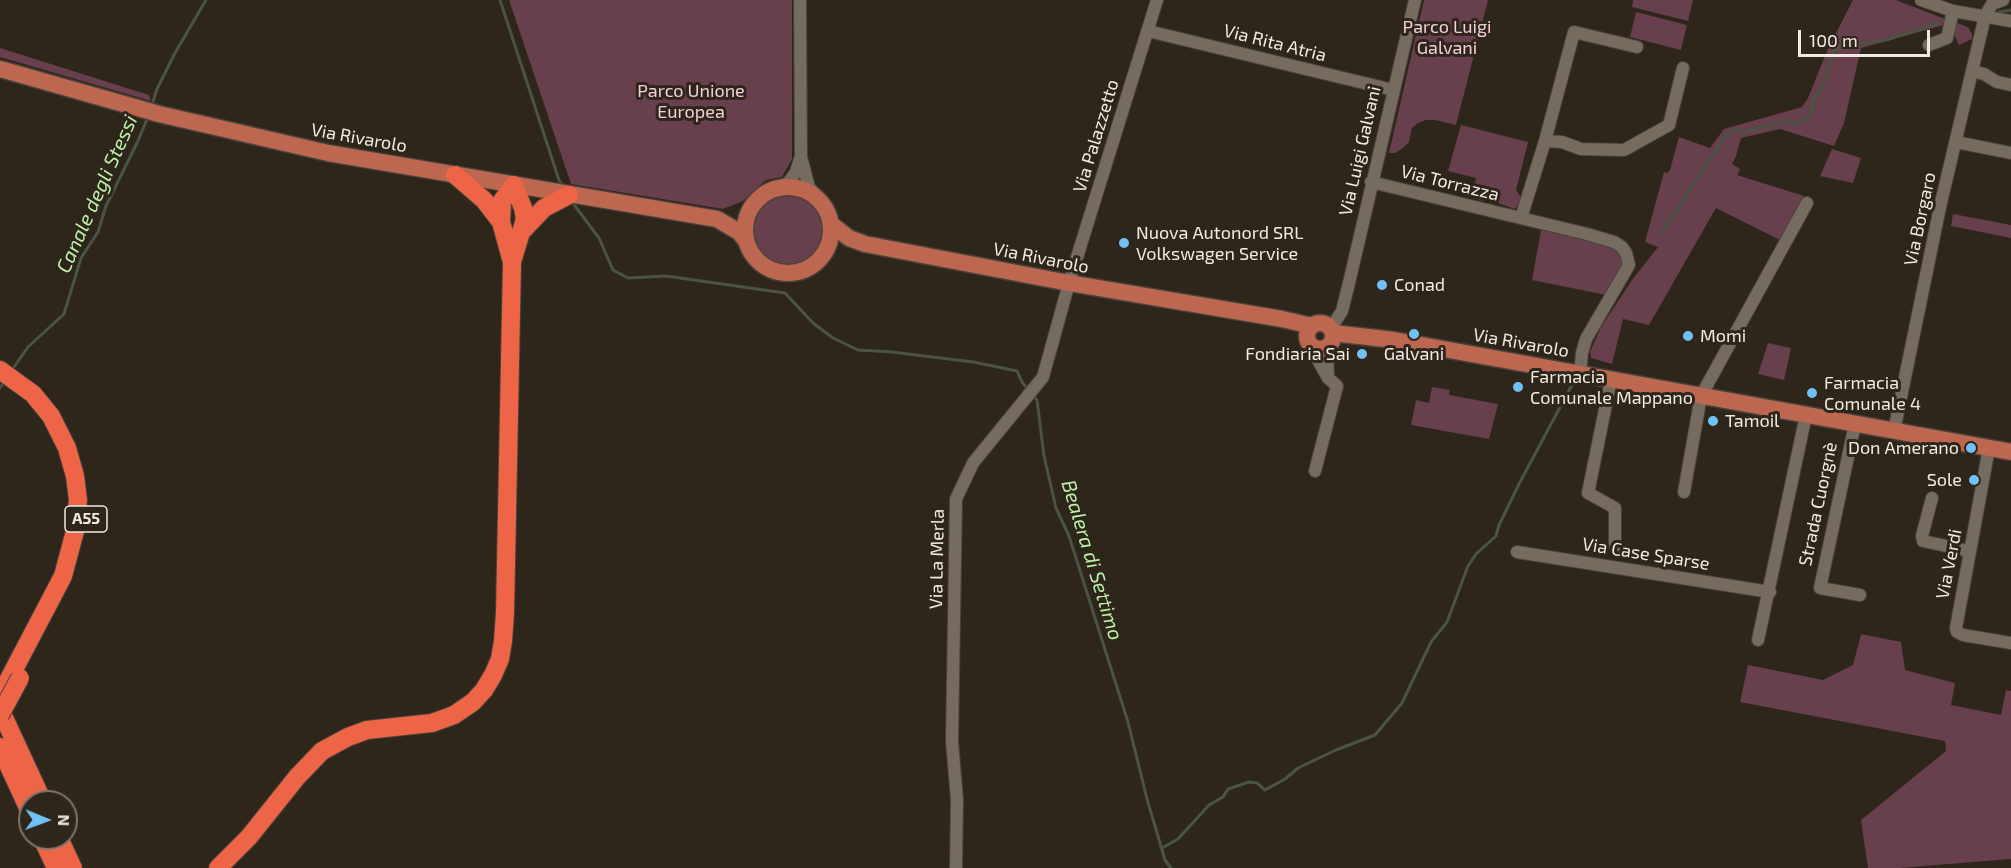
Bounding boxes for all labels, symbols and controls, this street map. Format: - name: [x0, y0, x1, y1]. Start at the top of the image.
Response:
- park label: Parco Luigi Galvani: [1403, 16, 1491, 58]
- scale bar: [1801, 18, 1933, 56]
- street label: Via Rita Atria: [1221, 20, 1329, 66]
- text: 100 m: [1809, 29, 1858, 51]
- street label: Via Palazzetto: [1069, 77, 1123, 195]
- park label: Parco Unione Europea: [637, 80, 745, 122]
- street label: Via Luigi Galvani: [1335, 84, 1385, 218]
- water label: Canale degli Stessi: [51, 111, 143, 277]
- street label: Via Rivarolo: [309, 119, 409, 157]
- street label: Via Torrazza: [1399, 160, 1501, 206]
- street label: Via Borgaro: [1900, 170, 1940, 268]
- place label: Nuova Autonord SRL Volkswagen Service: [1136, 222, 1303, 264]
- marker: Nuova Autonord SRL Volkswagen Service: [1117, 236, 1131, 250]
- street label: Via Rivarolo: [991, 238, 1091, 278]
- place label: Conad: [1394, 274, 1445, 296]
- marker: Conad: [1375, 278, 1389, 292]
- street label: Via Rivarolo: [1471, 324, 1571, 362]
- place label: Momi: [1700, 325, 1746, 347]
- marker: Galvani: [1407, 327, 1421, 341]
- marker: Momi: [1681, 329, 1695, 343]
- place label: Fondiaria Sai: [1245, 343, 1350, 365]
- place label: Galvani: [1384, 343, 1444, 365]
- marker: Fondiaria Sai: [1355, 347, 1369, 361]
- place label: Farmacia Comunale Mappano: [1530, 366, 1693, 409]
- place label: Farmacia Comunale 4: [1824, 372, 1921, 415]
- marker: Farmacia Comunale Mappano: [1511, 380, 1525, 394]
- marker: Farmacia Comunale 4: [1805, 386, 1819, 400]
- place label: Tamoil: [1725, 410, 1779, 432]
- marker: Tamoil: [1706, 414, 1720, 428]
- place label: Don Amerano: [1848, 437, 1959, 459]
- street label: Strada Cuorgnè: [1794, 440, 1842, 568]
- marker: Don Amerano: [1964, 441, 1978, 455]
- place label: Sole: [1927, 469, 1962, 491]
- marker: Sole: [1967, 473, 1981, 487]
- water label: Bealera di Settimo: [1056, 477, 1128, 643]
- road number: A55: [65, 506, 107, 532]
- street label: Via La Merla: [925, 509, 949, 609]
- street label: Via Verdi: [1932, 527, 1966, 601]
- street label: Via Case Sparse: [1581, 533, 1711, 575]
- north arrow: [18, 790, 78, 850]
- text: N: [55, 814, 74, 826]

